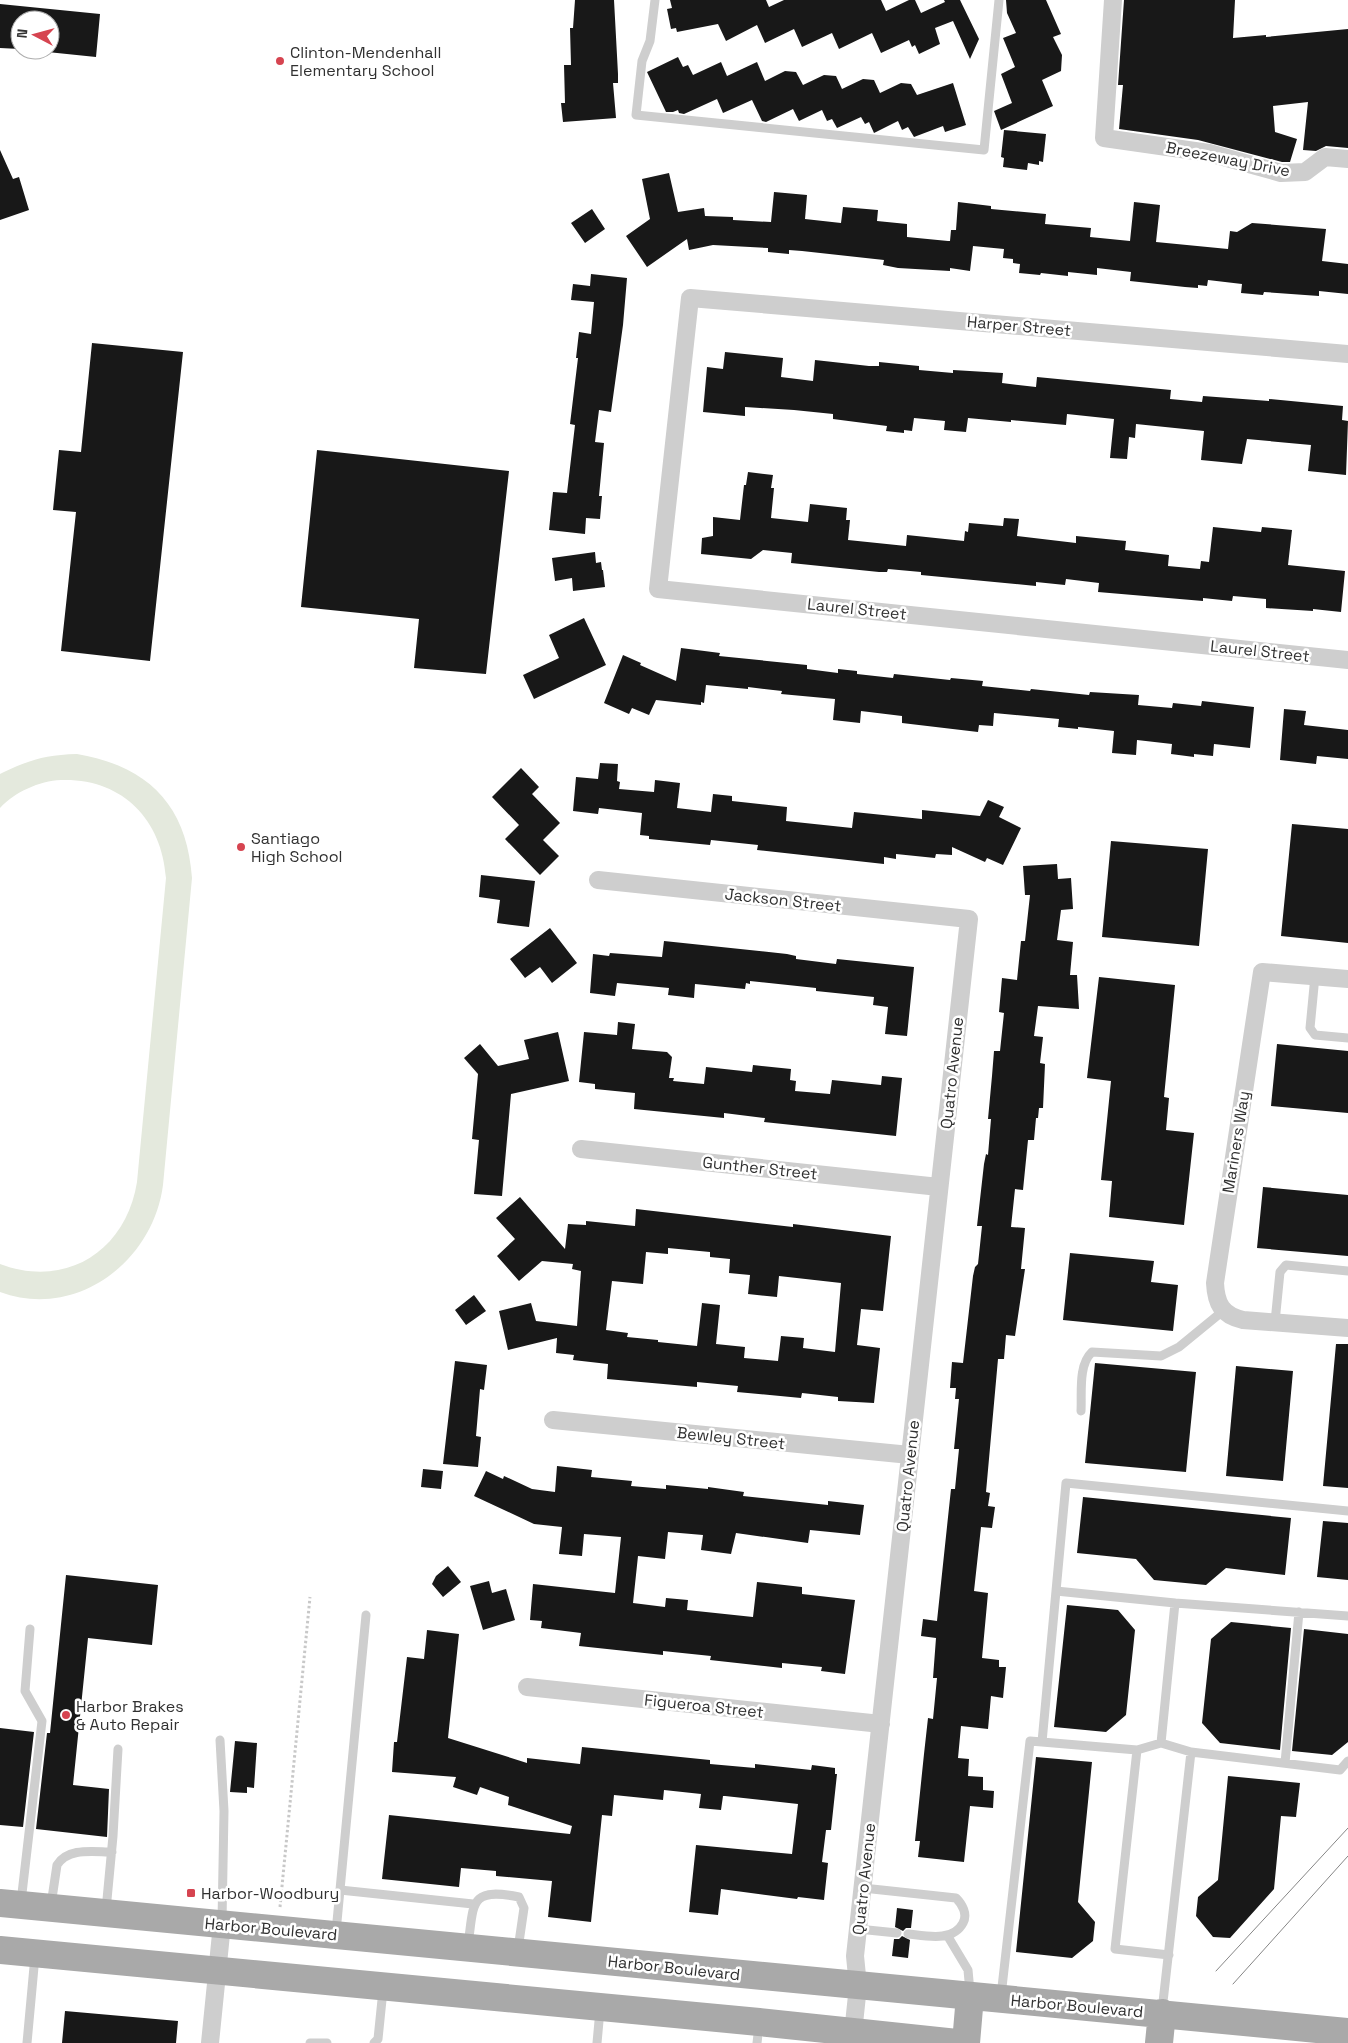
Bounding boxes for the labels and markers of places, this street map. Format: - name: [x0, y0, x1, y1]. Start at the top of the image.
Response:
- place label: Clinton-Mendenhall Elementary School: [290, 42, 441, 81]
- marker: Clinton-Mendenhall Elementary School: [274, 55, 286, 67]
- place label: Santiago High School: [251, 828, 342, 867]
- marker: Santiago High School: [235, 841, 247, 853]
- place label: Harbor Brakes & Auto Repair: [76, 1696, 184, 1735]
- marker: Harbor Brakes & Auto Repair: [60, 1709, 72, 1721]
- place label: Harbor-Woodbury: [201, 1883, 339, 1904]
- marker: Harbor-Woodbury: [185, 1887, 197, 1899]

